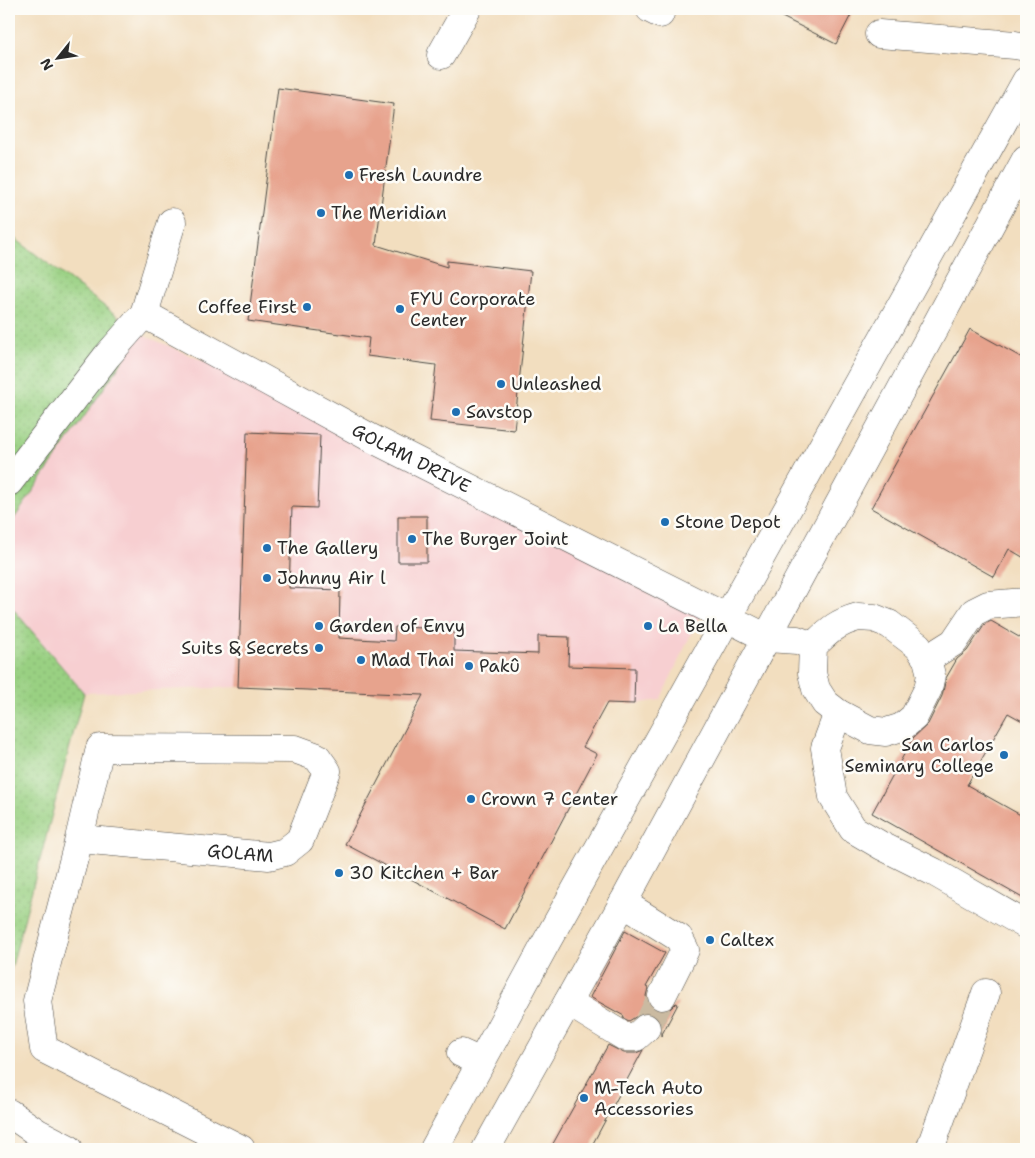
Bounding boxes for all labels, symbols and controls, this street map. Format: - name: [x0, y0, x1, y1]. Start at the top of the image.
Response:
- north arrow: [32, 32, 82, 82]
- text: N: [36, 55, 57, 74]
- place label: Fresh Laundre: [359, 163, 483, 187]
- marker: Fresh Laundre: [343, 169, 355, 181]
- place label: The Meridian: [331, 201, 447, 225]
- marker: The Meridian: [315, 207, 327, 219]
- place label: FYU Corporate Center: [410, 287, 535, 332]
- place label: Coffee First: [198, 295, 297, 319]
- marker: Coffee First: [301, 301, 313, 313]
- marker: FYU Corporate Center: [394, 303, 406, 315]
- place label: Unleashed: [511, 372, 601, 396]
- marker: Unleashed: [495, 378, 507, 390]
- place label: Savstop: [466, 400, 533, 424]
- marker: Savstop: [450, 406, 462, 418]
- street label: GOLAM DRIVE: [348, 418, 475, 498]
- place label: Stone Depot: [675, 510, 781, 534]
- marker: Stone Depot: [659, 516, 671, 528]
- place label: The Burger Joint: [422, 527, 569, 551]
- marker: The Burger Joint: [406, 533, 418, 545]
- place label: The Gallery: [277, 536, 378, 560]
- marker: The Gallery: [261, 542, 273, 554]
- place label: Johnny Air l: [277, 566, 386, 590]
- marker: Johnny Air l: [261, 572, 273, 584]
- place label: Garden of Envy: [329, 614, 465, 638]
- place label: La Bella: [658, 614, 727, 638]
- marker: Garden of Envy: [313, 620, 325, 632]
- marker: La Bella: [642, 620, 654, 632]
- place label: Suits & Secrets: [181, 636, 309, 660]
- marker: Suits & Secrets: [313, 642, 325, 654]
- place label: Mad Thai: [371, 648, 455, 672]
- marker: Mad Thai: [355, 654, 367, 666]
- place label: Pakû: [479, 654, 520, 678]
- marker: Pakû: [463, 660, 475, 672]
- place label: San Carlos Seminary College: [844, 733, 994, 778]
- marker: San Carlos Seminary College: [998, 749, 1010, 761]
- place label: Crown 7 Center: [481, 787, 618, 811]
- marker: Crown 7 Center: [465, 793, 477, 805]
- street label: GOLAM: [206, 839, 274, 868]
- place label: 30 Kitchen + Bar: [349, 861, 499, 885]
- marker: 30 Kitchen + Bar: [333, 867, 345, 879]
- place label: Caltex: [720, 928, 774, 952]
- marker: Caltex: [704, 934, 716, 946]
- place label: M-Tech Auto Accessories: [594, 1076, 703, 1121]
- marker: M-Tech Auto Accessories: [578, 1092, 590, 1104]

